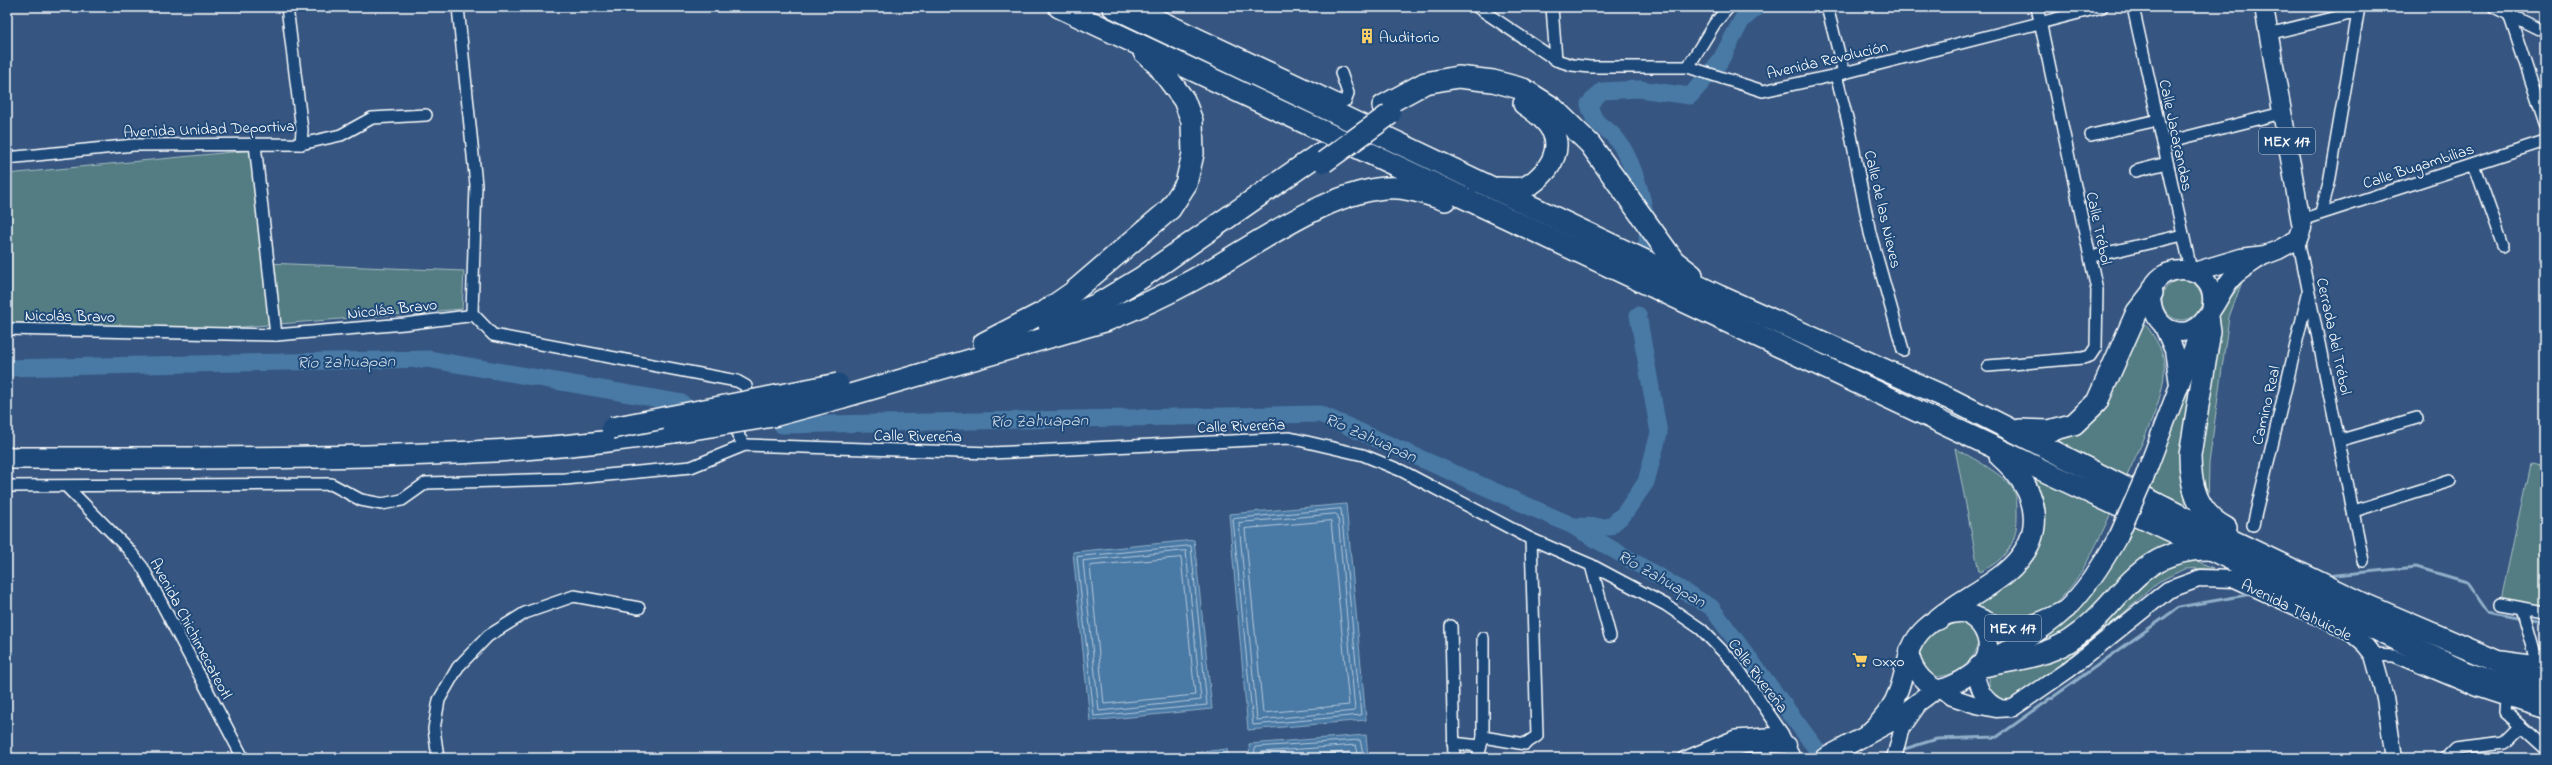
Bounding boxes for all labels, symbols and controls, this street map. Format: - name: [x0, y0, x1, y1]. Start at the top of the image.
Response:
- place label: Auditorio: [1379, 26, 1440, 50]
- building icon: Auditorio: [1358, 27, 1376, 45]
- street label: Avenida Revolución: [1764, 35, 1891, 87]
- street label: Calle Jacarandas: [2152, 77, 2199, 193]
- street label: Avenida Unidad Deportiva: [123, 115, 295, 145]
- road number: MEX 117: [2259, 128, 2315, 154]
- street label: Calle Bugambilias: [2360, 138, 2477, 196]
- street label: Calle de las Nieves: [1857, 148, 1907, 271]
- street label: Calle Trébol: [2079, 190, 2118, 268]
- street label: Cerrada del Trébol: [2309, 276, 2357, 398]
- street label: Nicolás Bravo: [346, 293, 438, 327]
- street label: Nicolás Bravo: [25, 304, 115, 330]
- water label: Río Zahuapan: [297, 349, 396, 376]
- street label: Camino Real: [2246, 363, 2288, 447]
- water label: Río Zahuapan: [1320, 407, 1421, 470]
- water label: Río Zahuapan: [990, 408, 1089, 435]
- street label: Calle Rivereña: [1197, 413, 1286, 441]
- street label: Calle Rivereña: [874, 424, 962, 450]
- water label: Río Zahuapan: [1613, 544, 1711, 615]
- street label: Avenida Chichimecateotl: [143, 554, 238, 704]
- street label: Avenida Tlahuicole: [2236, 573, 2356, 648]
- road number: MEX 117: [1985, 615, 2041, 641]
- street label: Calle Rivereña: [1721, 634, 1794, 719]
- place label: Oxxo: [1872, 650, 1905, 674]
- supermarket icon: Oxxo: [1851, 651, 1869, 669]

